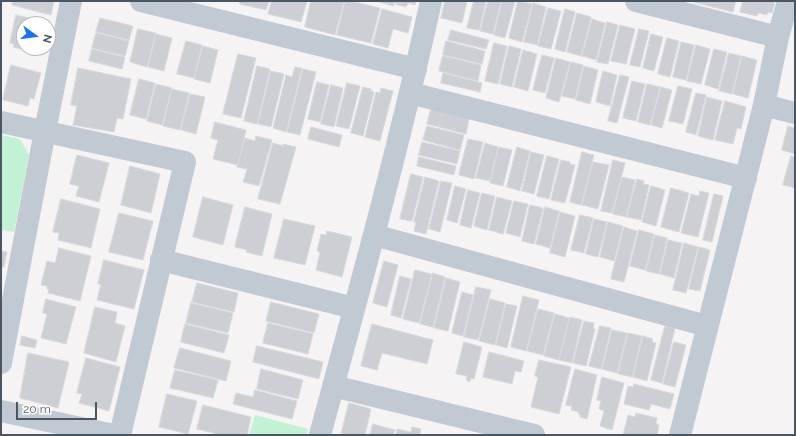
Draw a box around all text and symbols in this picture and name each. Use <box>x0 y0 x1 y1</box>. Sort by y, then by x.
north arrow <box>16 16 56 56</box>
text: N <box>40 33 54 44</box>
scale bar <box>18 394 99 420</box>
text: 20 m <box>23 402 51 416</box>

